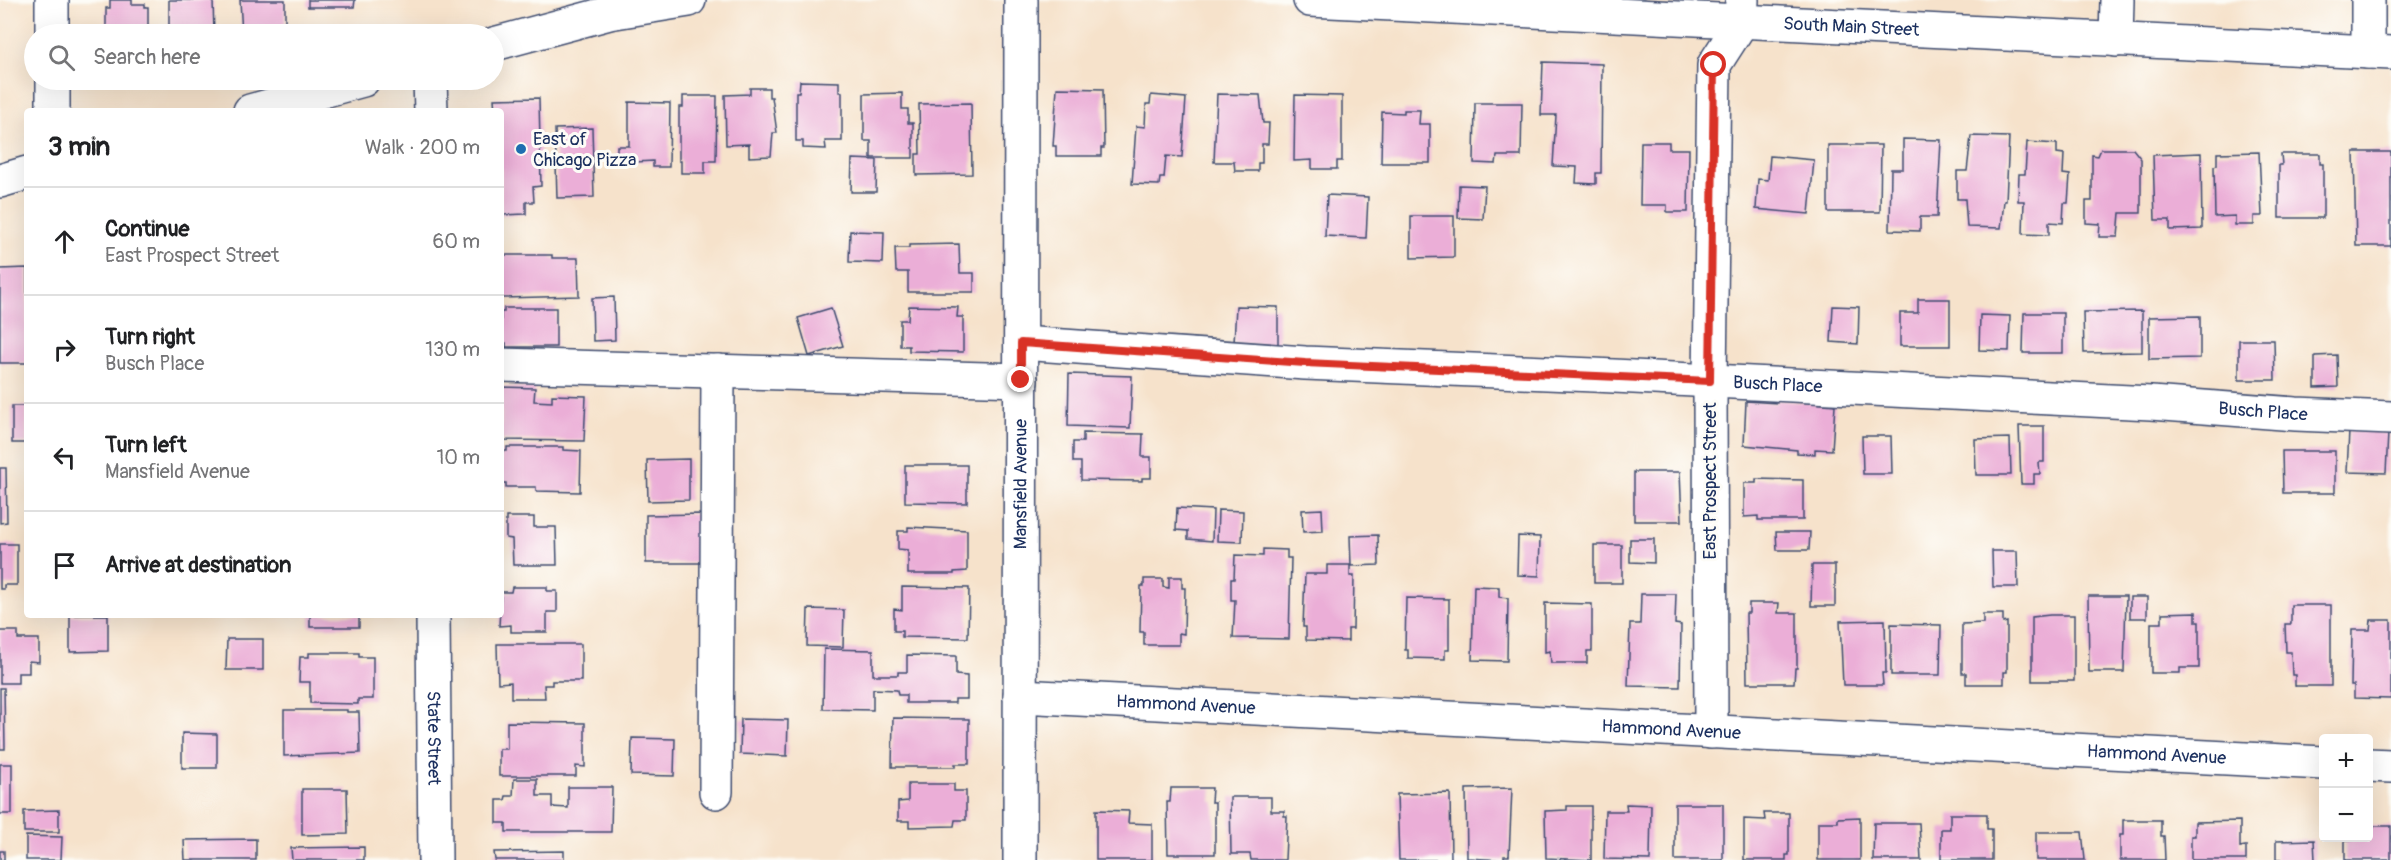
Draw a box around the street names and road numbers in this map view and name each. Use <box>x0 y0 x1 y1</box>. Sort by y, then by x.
street label: South Main Street <box>1783 12 1921 41</box>
street label: Busch Place <box>1733 371 1823 398</box>
street label: Busch Place <box>2218 397 2308 426</box>
street label: East Prospect Street <box>1699 402 1722 559</box>
street label: Mansfield Avenue <box>1009 419 1032 549</box>
street label: Hammond Avenue <box>1116 689 1256 720</box>
street label: State Street <box>422 691 446 786</box>
street label: Hammond Avenue <box>1601 714 1742 745</box>
street label: Hammond Avenue <box>2086 739 2227 769</box>

